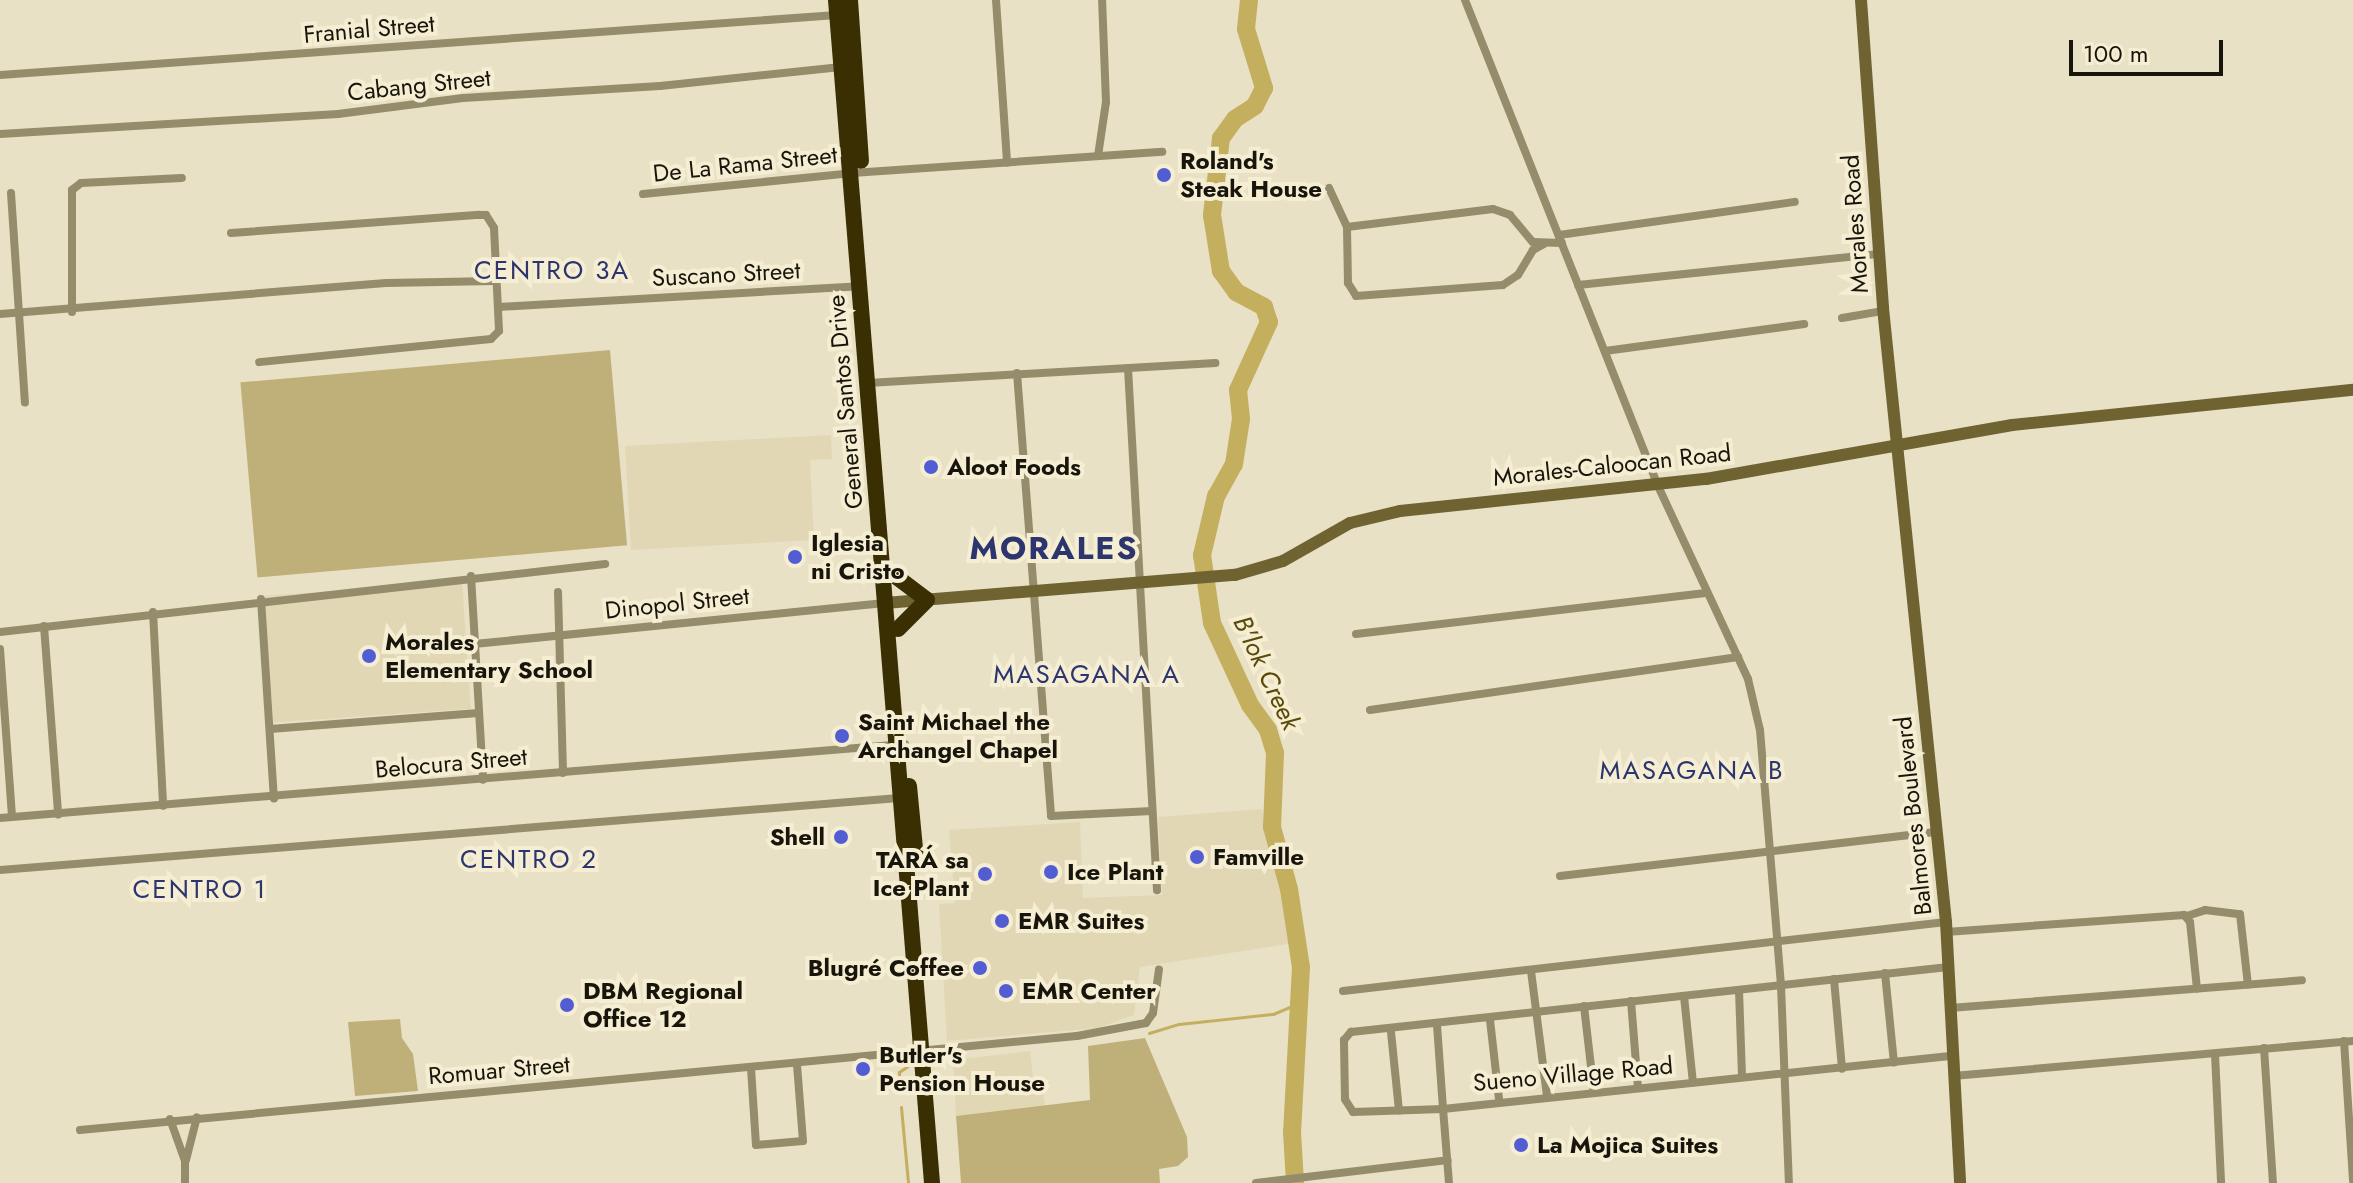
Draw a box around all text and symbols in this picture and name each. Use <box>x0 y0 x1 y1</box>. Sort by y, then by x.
street label: Franial Street <box>302 9 436 49</box>
scale bar <box>2073 24 2227 74</box>
text: 100 m <box>2083 36 2149 71</box>
street label: Cabang Street <box>346 63 492 107</box>
street label: De La Rama Street <box>651 140 839 188</box>
place label: Roland's Steak House <box>1180 147 1322 203</box>
street label: Morales Road <box>1836 154 1874 294</box>
marker: Roland's Steak House <box>1155 166 1173 184</box>
district label: CENTRO 3A <box>474 255 630 287</box>
street label: Suscano Street <box>651 256 801 292</box>
street label: General Santos Drive <box>821 294 869 510</box>
street label: Morales-Caloocan Road <box>1492 438 1732 492</box>
place label: Aloot Foods <box>947 453 1081 481</box>
marker: Aloot Foods <box>922 458 940 476</box>
place label: Iglesia ni Cristo <box>811 529 905 585</box>
district label: MORALES <box>969 529 1139 567</box>
marker: Iglesia ni Cristo <box>786 548 804 566</box>
street label: Dinopol Street <box>603 581 751 625</box>
water label: B'lok Creek <box>1226 611 1306 735</box>
place label: Morales Elementary School <box>385 628 593 684</box>
marker: Morales Elementary School <box>360 647 378 665</box>
district label: MASAGANA A <box>993 659 1181 691</box>
place label: Saint Michael the Archangel Chapel <box>858 708 1058 764</box>
street label: Balmores Boulevard <box>1888 715 1938 917</box>
marker: Saint Michael the Archangel Chapel <box>833 727 851 745</box>
street label: Belocura Street <box>374 742 528 784</box>
district label: MASAGANA B <box>1600 755 1784 787</box>
place label: Shell <box>770 823 825 851</box>
marker: Shell <box>832 828 850 846</box>
place label: Famville <box>1213 843 1304 871</box>
district label: CENTRO 2 <box>460 844 598 876</box>
place label: TARÁ sa Ice Plant <box>873 846 969 902</box>
marker: Famville <box>1188 848 1206 866</box>
place label: Ice Plant <box>1067 858 1163 886</box>
marker: Ice Plant <box>1042 863 1060 881</box>
marker: TARÁ sa Ice Plant <box>976 865 994 883</box>
district label: CENTRO 1 <box>133 874 267 906</box>
place label: EMR Suites <box>1018 907 1144 935</box>
marker: EMR Suites <box>993 912 1011 930</box>
place label: Blugré Coffee <box>808 954 964 982</box>
marker: Blugré Coffee <box>971 959 989 977</box>
place label: DBM Regional Office 12 <box>583 977 743 1033</box>
place label: EMR Center <box>1022 977 1156 1005</box>
marker: EMR Center <box>997 982 1015 1000</box>
marker: DBM Regional Office 12 <box>558 996 576 1014</box>
place label: Butler's Pension House <box>879 1041 1045 1097</box>
street label: Romuar Street <box>427 1049 571 1091</box>
street label: Sueno Village Road <box>1472 1051 1674 1097</box>
marker: Butler's Pension House <box>854 1060 872 1078</box>
place label: La Mojica Suites <box>1537 1131 1718 1159</box>
marker: La Mojica Suites <box>1512 1136 1530 1154</box>

